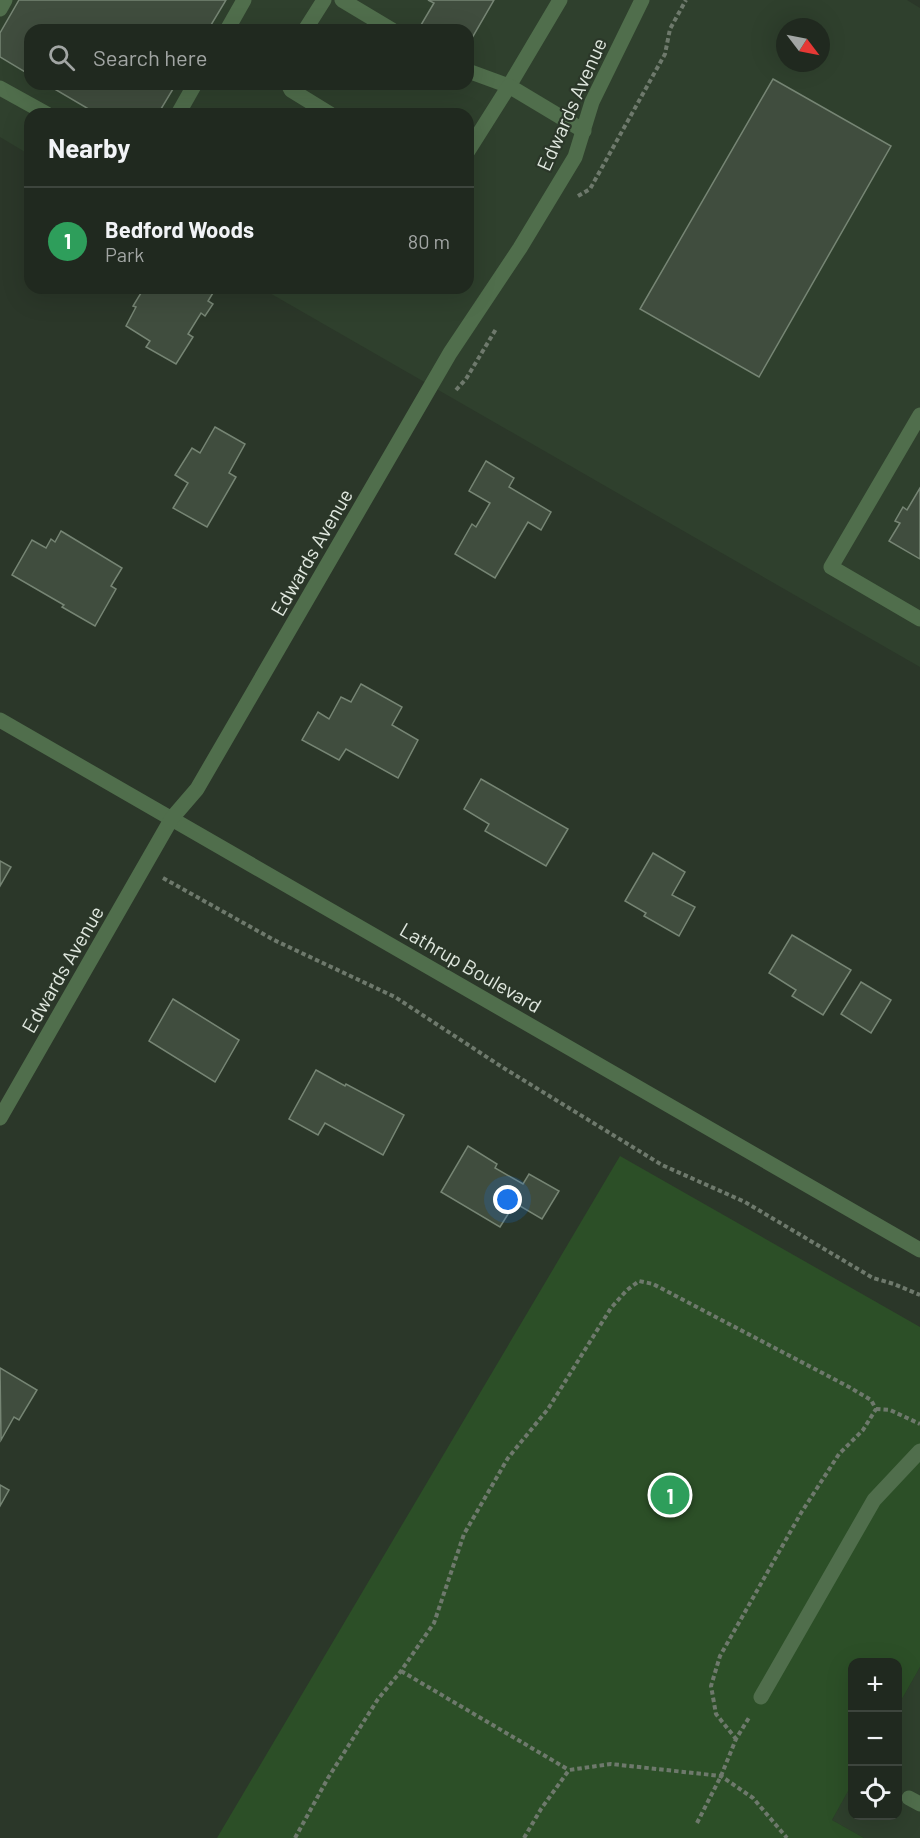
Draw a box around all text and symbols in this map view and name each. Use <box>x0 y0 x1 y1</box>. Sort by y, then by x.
north arrow <box>776 18 830 72</box>
search box <box>24 24 474 90</box>
street label: Edwards Avenue <box>531 34 611 174</box>
icon: search <box>45 41 78 74</box>
text: Search here <box>93 44 207 70</box>
text: Nearby <box>48 132 130 163</box>
text: Bedford Woods <box>105 216 254 242</box>
text: 1 <box>64 229 71 253</box>
text: 80 m <box>408 229 450 253</box>
text: Park <box>105 242 144 266</box>
street label: Edwards Avenue <box>265 484 357 620</box>
street label: Edwards Avenue <box>16 901 108 1037</box>
street label: Lathrup Boulevard <box>396 917 546 1017</box>
your location <box>493 1185 522 1214</box>
pin: 1 <box>650 1472 690 1518</box>
map controls <box>848 1658 902 1820</box>
button: + <box>848 1658 902 1712</box>
button: − <box>848 1712 902 1766</box>
button: locate <box>848 1766 902 1820</box>

